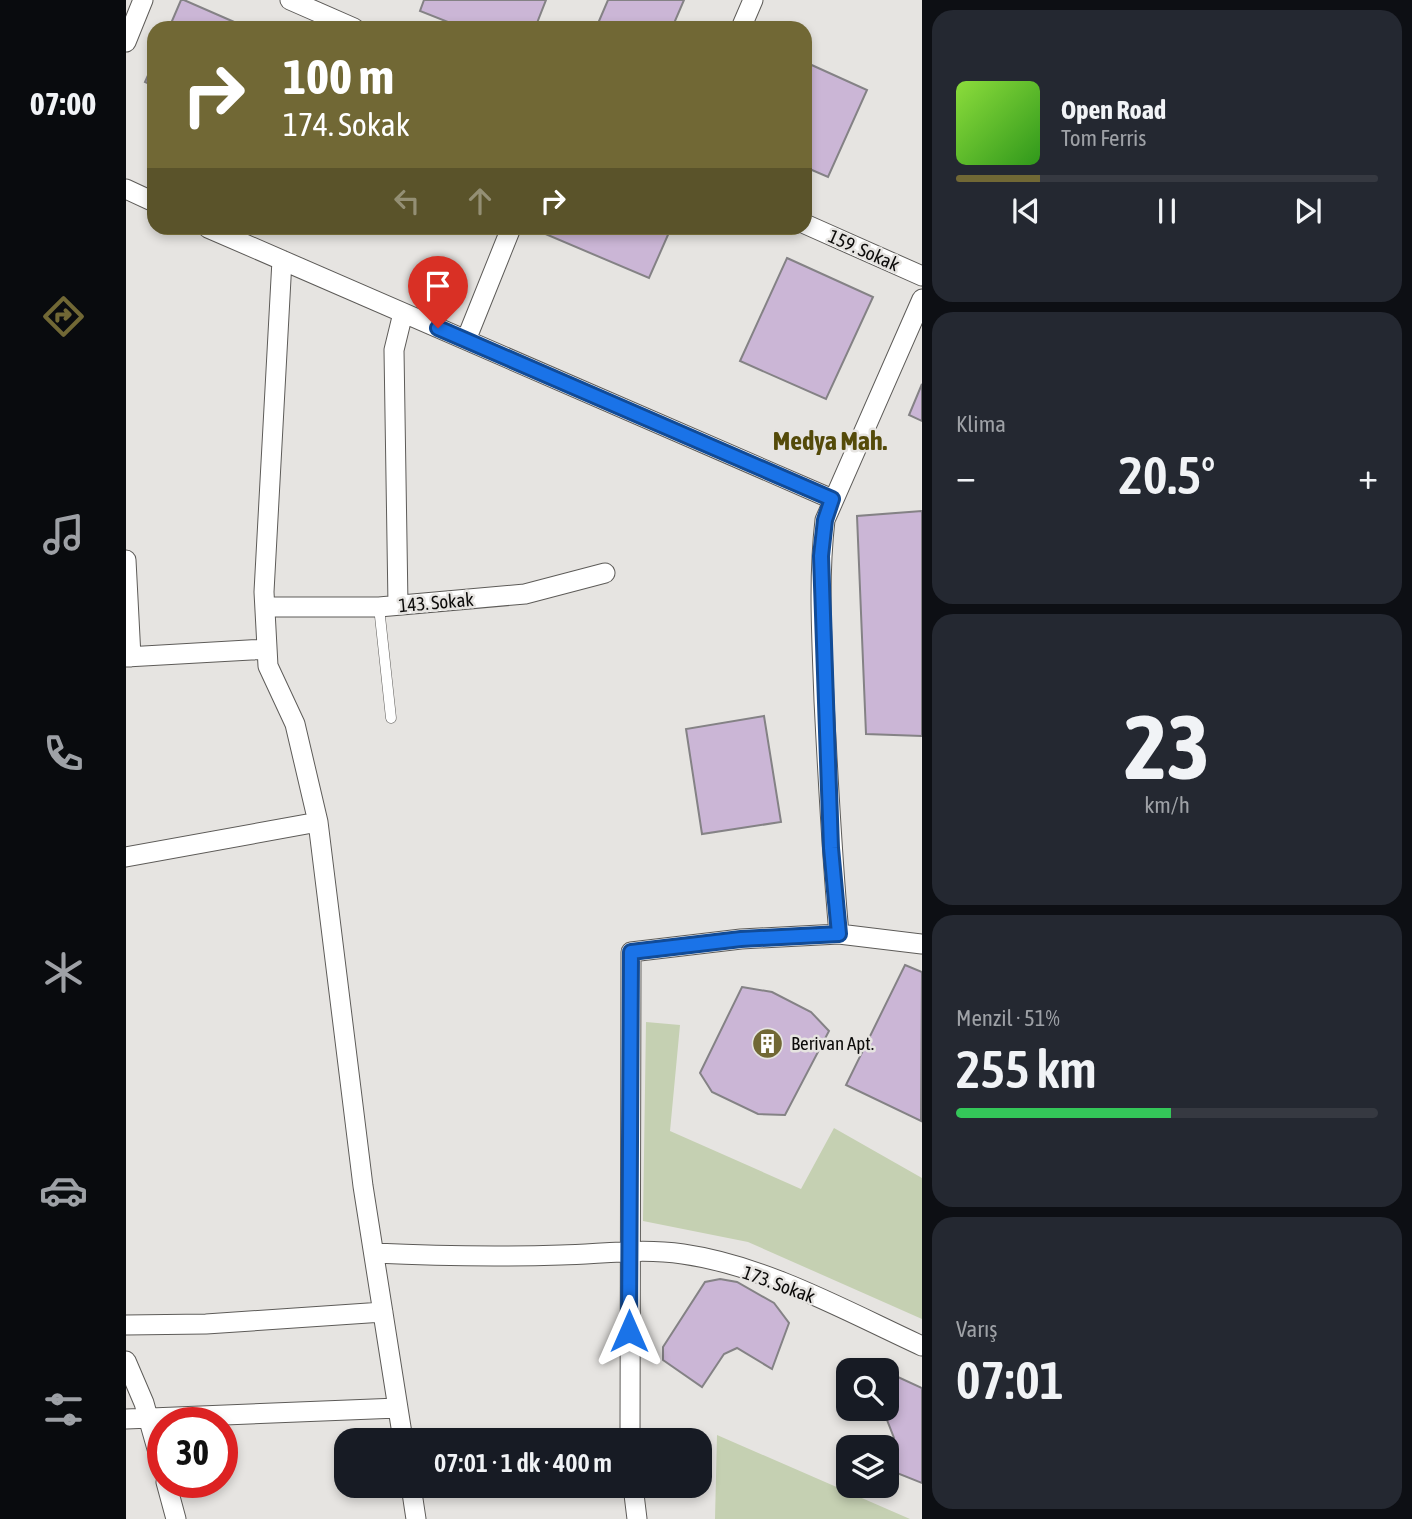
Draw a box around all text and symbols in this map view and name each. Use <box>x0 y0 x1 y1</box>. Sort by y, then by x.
text: 100 m <box>283 48 394 104</box>
icon: right <box>168 49 259 140</box>
text: 07:00 <box>30 85 96 122</box>
text: Open Road <box>1061 95 1166 125</box>
text: 174. Sokak <box>283 106 410 143</box>
text: Tom Ferris <box>1061 125 1146 151</box>
icon: left <box>388 182 426 220</box>
icon: ahead <box>461 182 499 220</box>
icon: right <box>534 182 572 220</box>
icon: previous <box>1007 192 1045 230</box>
icon: pause <box>1148 192 1186 230</box>
icon: next <box>1289 192 1327 230</box>
street label: 159. Sokak <box>825 225 903 276</box>
pin <box>408 256 468 328</box>
icon: arrive <box>419 267 457 305</box>
icon: directions <box>39 292 88 341</box>
text: Klima <box>956 411 1006 437</box>
district label: Medya Mah. <box>773 426 888 456</box>
text: 20.5° <box>1119 445 1215 505</box>
text: − <box>956 454 976 497</box>
text: + <box>1358 454 1378 497</box>
icon: music <box>39 510 88 559</box>
street label: 143. Sokak <box>398 588 475 616</box>
text: 23 <box>1124 694 1210 798</box>
icon: phone <box>39 729 88 778</box>
text: km/h <box>1144 792 1190 818</box>
icon: climate <box>39 948 88 997</box>
text: Menzil · 51% <box>956 1005 1060 1031</box>
building icon: Berivan Apt. <box>751 1026 785 1060</box>
place label: Berivan Apt. <box>791 1032 874 1054</box>
text: 255 km <box>956 1039 1097 1099</box>
icon: car <box>39 1166 88 1215</box>
street label: 173. Sokak <box>740 1261 819 1307</box>
position arrow <box>592 1294 666 1368</box>
text: Varış <box>956 1316 997 1342</box>
text: 07:01 <box>956 1350 1064 1410</box>
map controls <box>836 1358 899 1498</box>
button: search <box>836 1358 899 1421</box>
icon: filters <box>39 1385 88 1434</box>
speed limit sign: 30 <box>147 1407 238 1498</box>
button: layers <box>836 1435 899 1498</box>
text: 07:01 · 1 dk · 400 m <box>434 1448 612 1478</box>

